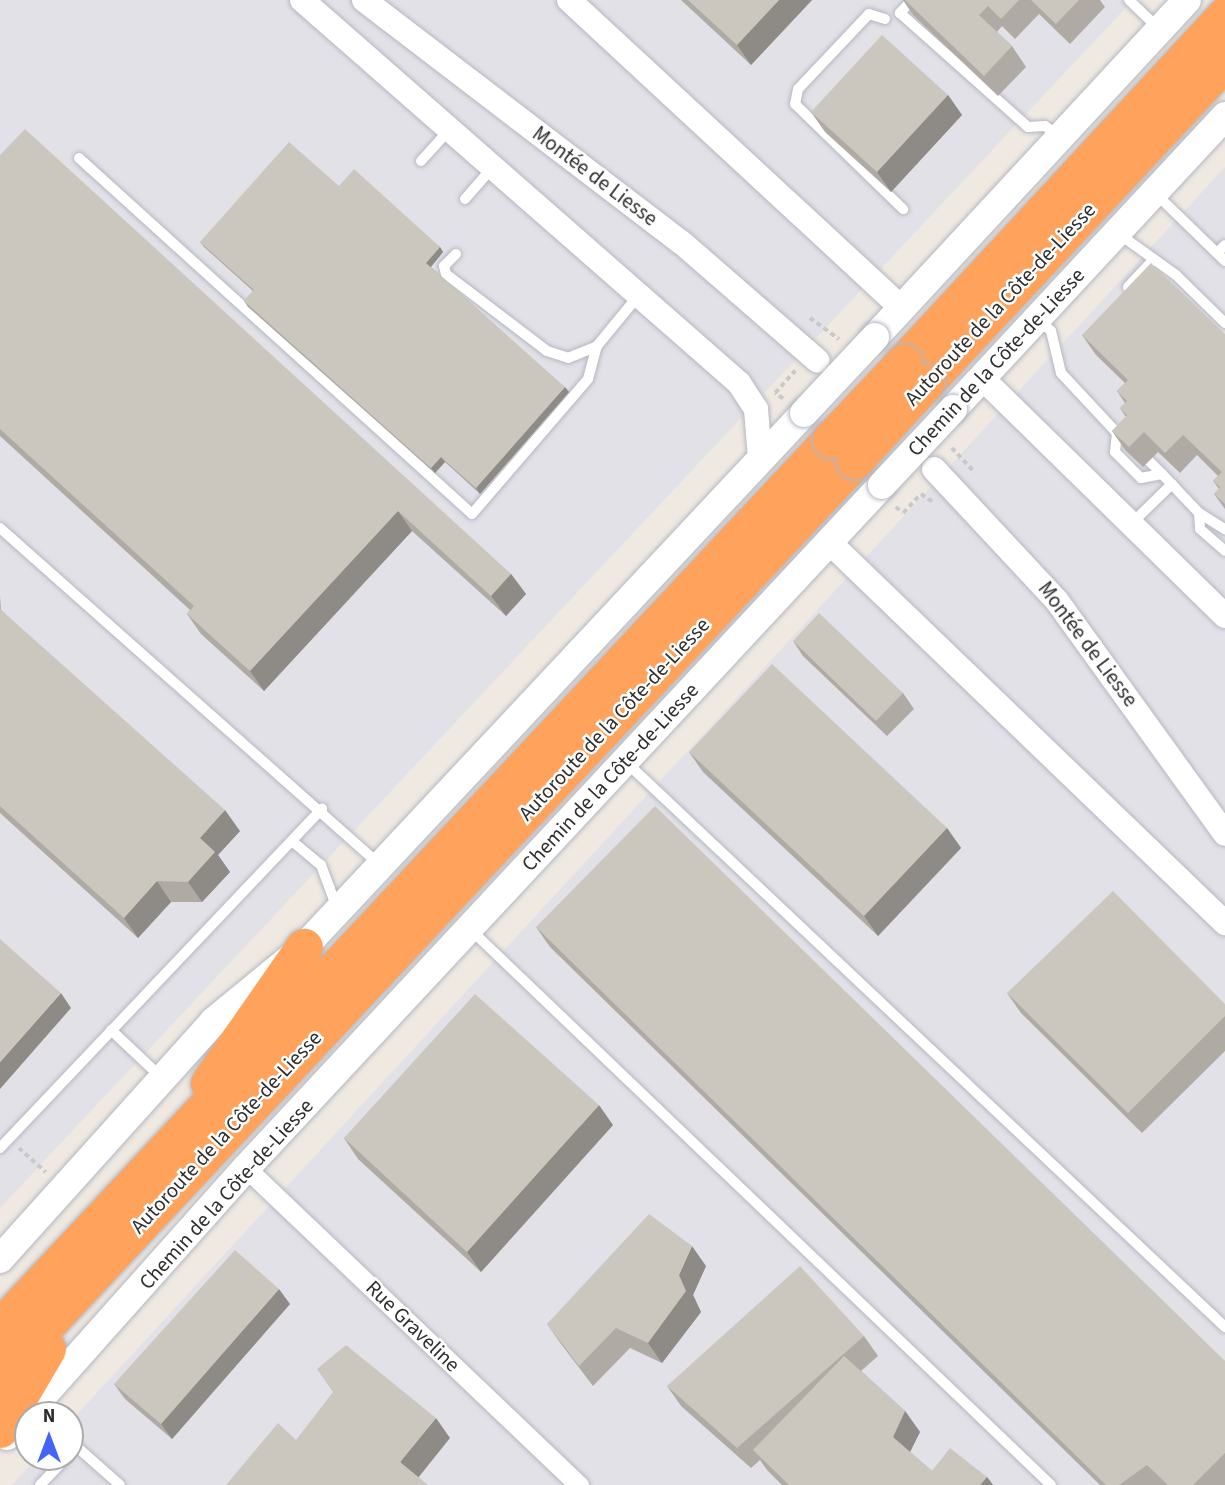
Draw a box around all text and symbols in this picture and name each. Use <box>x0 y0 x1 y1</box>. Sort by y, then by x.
street label: Montée de Liesse <box>527 121 663 231</box>
street label: Autoroute de la Côte-de-Liesse <box>899 197 1101 411</box>
street label: Chemin de la Côte-de-Liesse <box>902 263 1090 461</box>
street label: Montée de Liesse <box>1033 576 1143 712</box>
street label: Autoroute de la Côte-de-Liesse <box>513 612 715 826</box>
street label: Chemin de la Côte-de-Liesse <box>516 678 704 876</box>
street label: Autoroute de la Côte-de-Liesse <box>125 1025 327 1239</box>
street label: Chemin de la Côte-de-Liesse <box>134 1093 318 1295</box>
street label: Rue Graveline <box>361 1275 465 1377</box>
north arrow <box>14 1401 84 1471</box>
text: N <box>43 1403 55 1430</box>

